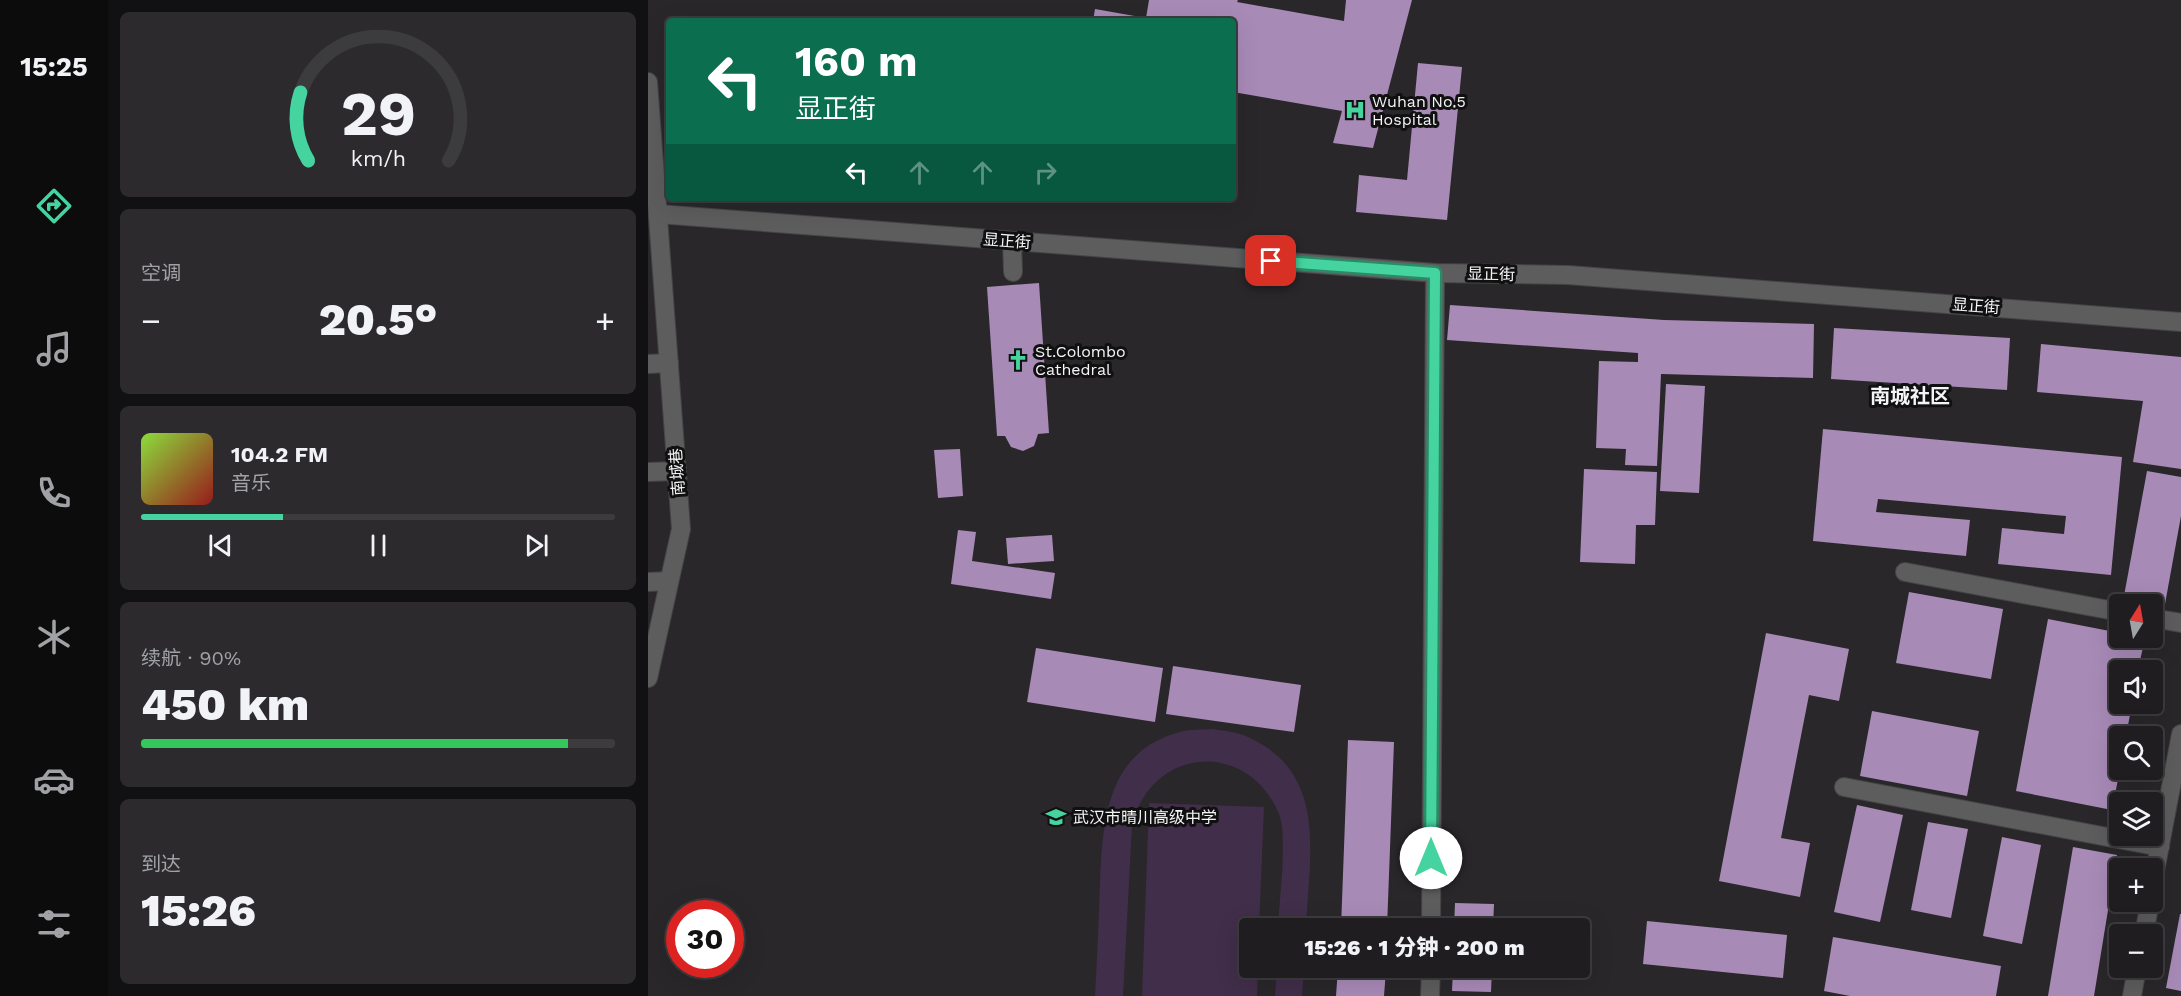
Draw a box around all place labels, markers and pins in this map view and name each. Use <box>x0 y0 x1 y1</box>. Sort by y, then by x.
place label: Wuhan No.5 Hospital <box>1372 92 1466 129</box>
hospital icon: Wuhan No.5 Hospital <box>1343 98 1367 122</box>
pin <box>1245 235 1296 286</box>
place label: St.Colombo Cathedral <box>1035 342 1126 379</box>
church icon: St.Colombo Cathedral <box>1006 348 1030 372</box>
school or university icon: 武汉市晴川高级中学 <box>1044 805 1068 829</box>
place label: 武汉市晴川高级中学 <box>1073 808 1217 827</box>

